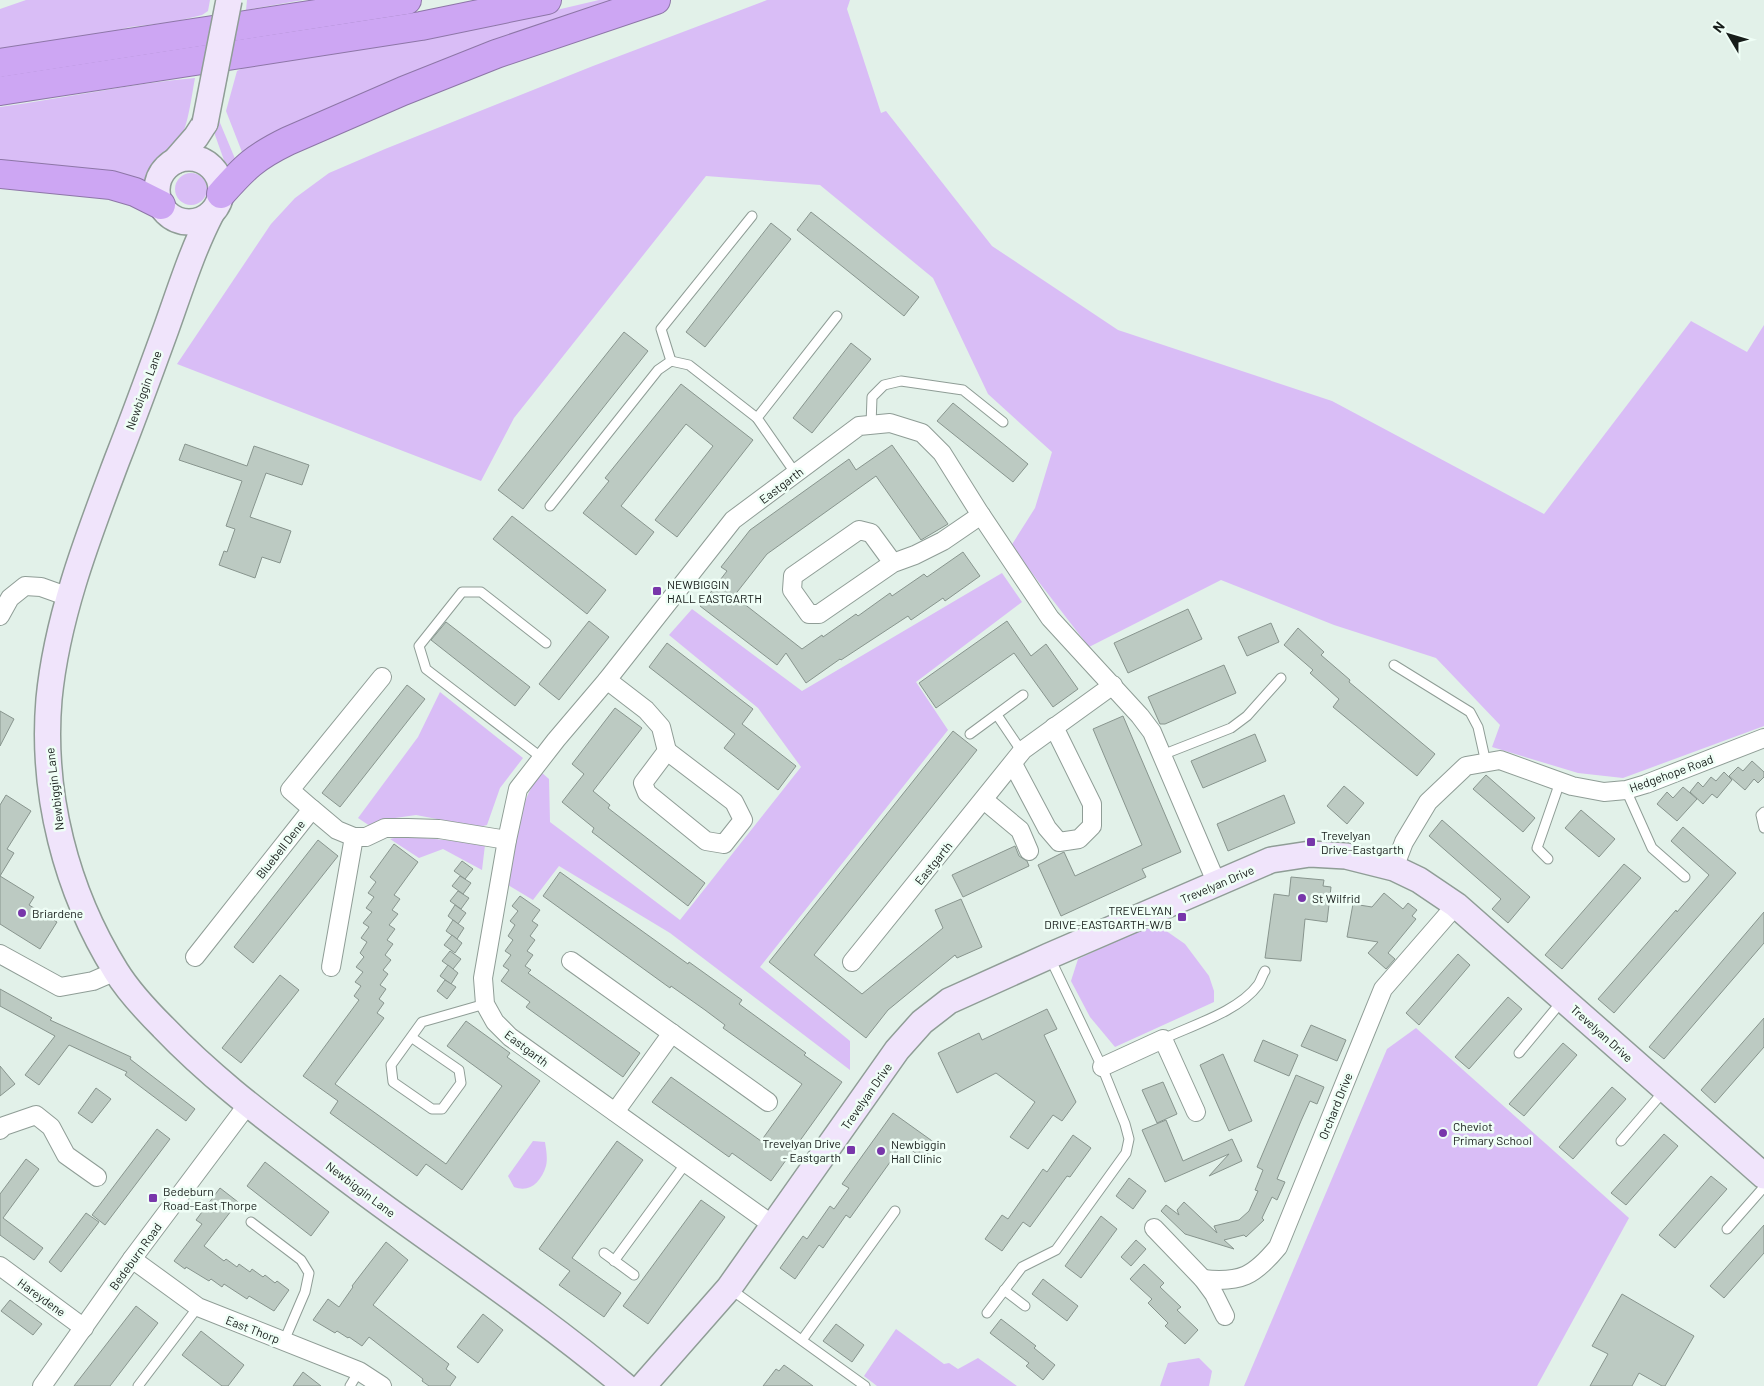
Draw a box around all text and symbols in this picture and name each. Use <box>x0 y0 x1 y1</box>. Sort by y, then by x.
north arrow <box>1704 10 1754 60</box>
text: N <box>1709 18 1728 36</box>
street label: Newbiggin Lane <box>122 349 164 431</box>
street label: Eastgarth <box>756 464 806 506</box>
place label: NEWBIGGIN HALL EASTGARTH <box>667 577 762 605</box>
marker: NEWBIGGIN HALL EASTGARTH <box>651 585 663 597</box>
street label: Newbiggin Lane <box>42 747 66 831</box>
street label: Hedgehope Road <box>1627 751 1715 795</box>
street label: Bluebell Dene <box>253 817 307 881</box>
place label: Trevelyan Drive-Eastgarth <box>1321 828 1404 856</box>
marker: Trevelyan Drive-Eastgarth <box>1305 836 1317 848</box>
street label: Eastgarth <box>911 839 955 887</box>
street label: Trevelyan Drive <box>1178 862 1256 906</box>
place label: St Wilfrid <box>1312 891 1360 905</box>
marker: St Wilfrid <box>1296 892 1308 904</box>
place label: TREVELYAN DRIVE-EASTGARTH-W/B <box>1044 903 1172 931</box>
place label: Briardene <box>32 906 83 920</box>
marker: Briardene <box>16 907 28 919</box>
marker: TREVELYAN DRIVE-EASTGARTH-W/B <box>1176 911 1188 923</box>
street label: Trevelyan Drive <box>1568 1002 1636 1064</box>
street label: Eastgarth <box>502 1027 552 1069</box>
street label: Trevelyan Drive <box>838 1060 894 1132</box>
street label: Orchard Drive <box>1315 1071 1355 1141</box>
place label: Cheviot Primary School <box>1453 1119 1532 1147</box>
marker: Cheviot Primary School <box>1437 1127 1449 1139</box>
place label: Trevelyan Drive - Eastgarth <box>762 1136 841 1164</box>
place label: Newbiggin Hall Clinic <box>891 1137 946 1165</box>
marker: Trevelyan Drive - Eastgarth <box>845 1144 857 1156</box>
marker: Newbiggin Hall Clinic <box>875 1145 887 1157</box>
street label: Newbiggin Lane <box>324 1158 398 1220</box>
place label: Bedeburn Road-East Thorpe <box>163 1184 257 1212</box>
marker: Bedeburn Road-East Thorpe <box>147 1192 159 1204</box>
street label: Bedeburn Road <box>106 1220 164 1292</box>
street label: Hareydene <box>15 1275 69 1319</box>
street label: East Thorp <box>224 1312 282 1346</box>

